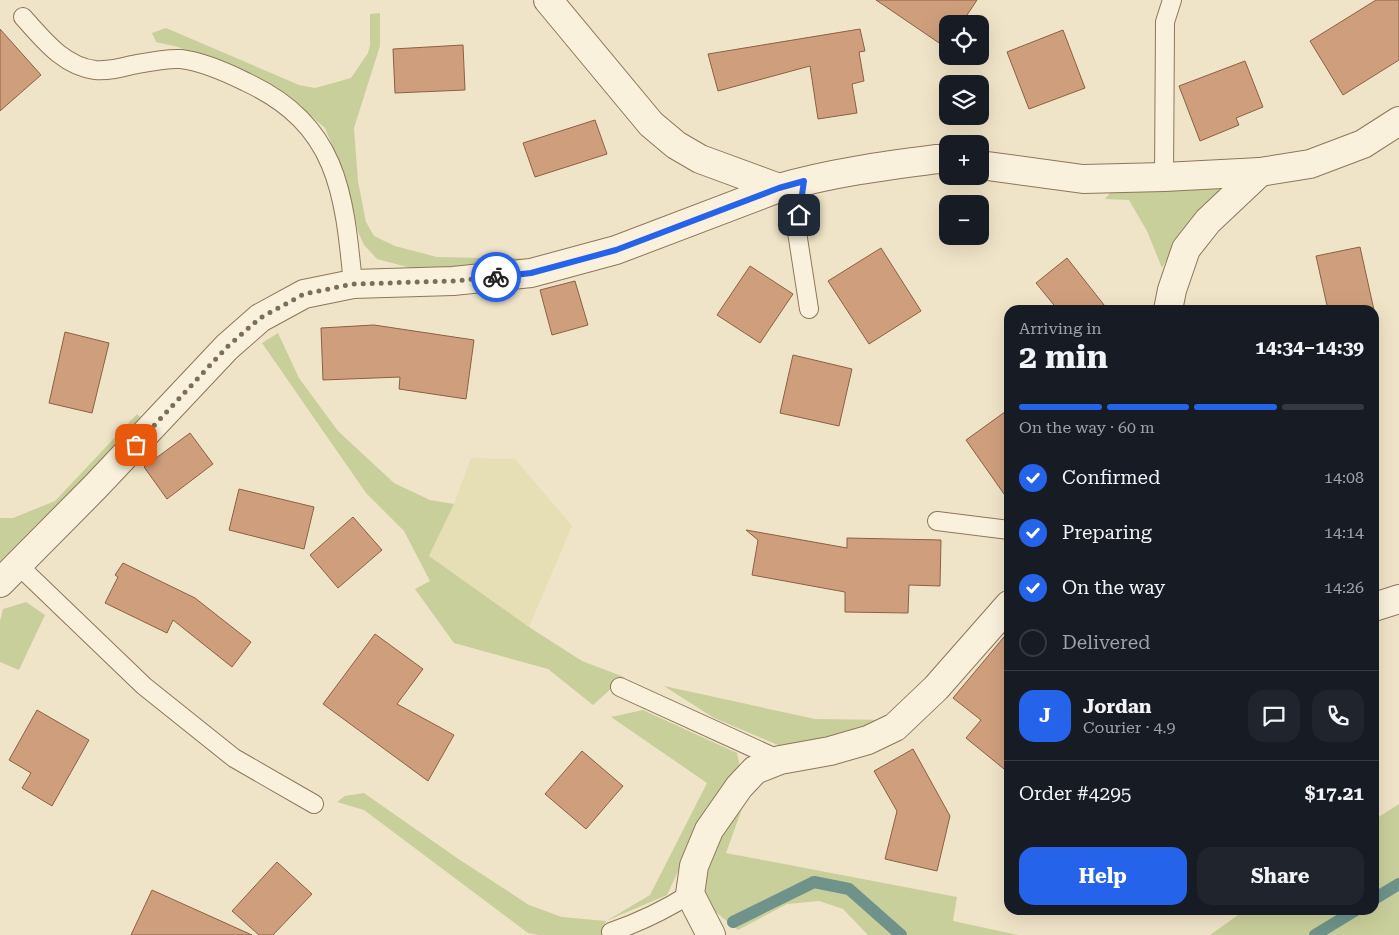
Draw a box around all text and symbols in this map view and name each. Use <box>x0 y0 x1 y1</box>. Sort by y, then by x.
map controls <box>939 15 989 245</box>
button: locate <box>939 15 989 65</box>
button: layers <box>939 75 989 125</box>
button: + <box>939 135 989 185</box>
pin <box>778 194 820 236</box>
button: − <box>939 195 989 245</box>
icon: home <box>785 201 813 229</box>
courier <box>471 252 521 302</box>
icon: bike <box>482 263 510 291</box>
text: Arriving in <box>1019 319 1102 338</box>
text: 14:34–14:39 <box>1255 336 1364 359</box>
text: 2 min <box>1019 338 1108 376</box>
text: On the way · 60 m <box>1019 418 1155 437</box>
pin <box>115 424 157 466</box>
icon: bag <box>122 431 150 459</box>
icon: check <box>1019 464 1047 492</box>
text: Confirmed <box>1062 466 1160 489</box>
text: 14:08 <box>1324 468 1364 487</box>
icon: check <box>1019 519 1047 547</box>
text: Preparing <box>1062 521 1152 544</box>
text: 14:14 <box>1324 523 1364 542</box>
icon: check <box>1019 574 1047 602</box>
text: On the way <box>1062 576 1165 599</box>
text: 14:26 <box>1324 578 1364 597</box>
text: Delivered <box>1062 631 1150 654</box>
button: chat <box>1248 690 1300 742</box>
button: phone <box>1312 690 1364 742</box>
text: Jordan <box>1083 695 1152 718</box>
text: J <box>1039 704 1051 727</box>
text: Courier · 4.9 <box>1083 718 1176 737</box>
text: Order #4295 <box>1019 782 1131 805</box>
text: $17.21 <box>1305 782 1364 805</box>
button: Help <box>1019 847 1187 905</box>
button: Share <box>1197 847 1364 905</box>

